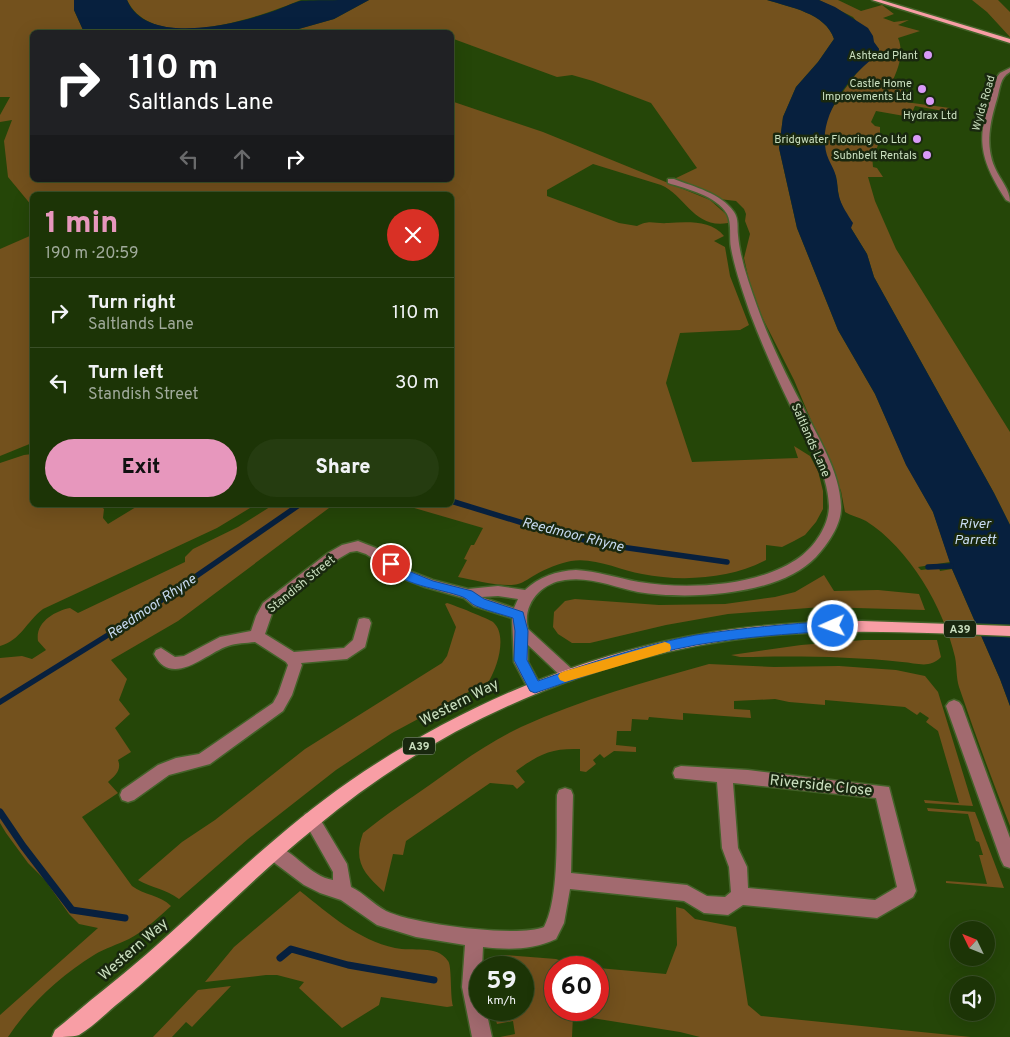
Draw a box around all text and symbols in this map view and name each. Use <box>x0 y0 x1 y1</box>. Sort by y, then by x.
text: 110 m <box>128 47 218 91</box>
place label: Ashtead Plant <box>849 49 918 63</box>
marker: Ashtead Plant <box>922 49 934 61</box>
icon: right <box>45 50 110 115</box>
street label: Wylds Road <box>969 74 999 133</box>
place label: Castle Home Improvements Ltd <box>822 77 912 104</box>
marker: Castle Home Improvements Ltd <box>916 83 928 95</box>
text: Saltlands Lane <box>128 90 273 117</box>
marker: Hydrax Ltd <box>924 95 936 107</box>
place label: Hydrax Ltd <box>903 109 957 123</box>
place label: Bridgwater Flooring Co Ltd <box>774 133 907 147</box>
marker: Bridgwater Flooring Co Ltd <box>911 133 923 145</box>
icon: left <box>175 145 203 173</box>
icon: ahead <box>228 145 256 173</box>
icon: right <box>281 145 309 173</box>
place label: Subnbelt Rentals <box>833 149 917 163</box>
marker: Subnbelt Rentals <box>921 149 933 161</box>
text: 1 min <box>45 206 118 243</box>
button: close <box>387 209 439 261</box>
text: 190 m · 20:59 <box>45 244 139 264</box>
text: Turn right <box>88 291 176 315</box>
icon: right <box>45 299 73 327</box>
text: 110 m <box>392 301 439 325</box>
text: Saltlands Lane <box>88 315 194 335</box>
text: Turn left <box>88 361 164 385</box>
icon: left <box>45 369 73 397</box>
text: 30 m <box>395 371 439 395</box>
text: Standish Street <box>88 385 199 405</box>
street label: Saltlands Lane <box>787 401 834 480</box>
button: Exit <box>45 439 237 497</box>
button: Share <box>247 439 439 497</box>
water label: Reedmoor Rhyne <box>520 515 626 556</box>
water label: River Parrett <box>954 516 997 549</box>
pin <box>370 543 412 585</box>
icon: arrive <box>377 550 405 578</box>
street label: Standish Street <box>264 552 339 617</box>
water label: Reedmoor Rhyne <box>104 571 200 643</box>
position arrow <box>806 599 858 651</box>
road number: A39 <box>944 620 976 638</box>
street label: Western Way <box>417 675 502 731</box>
road number: A39 <box>403 738 435 754</box>
street label: Riverside Close <box>769 772 873 801</box>
street label: Western Way <box>95 915 173 986</box>
north arrow <box>950 921 995 966</box>
map controls <box>950 921 995 1021</box>
speed limit sign: 60 <box>544 956 609 1021</box>
text: 59 <box>486 966 517 998</box>
button: sound <box>950 976 995 1021</box>
text: km/h <box>487 993 516 1009</box>

